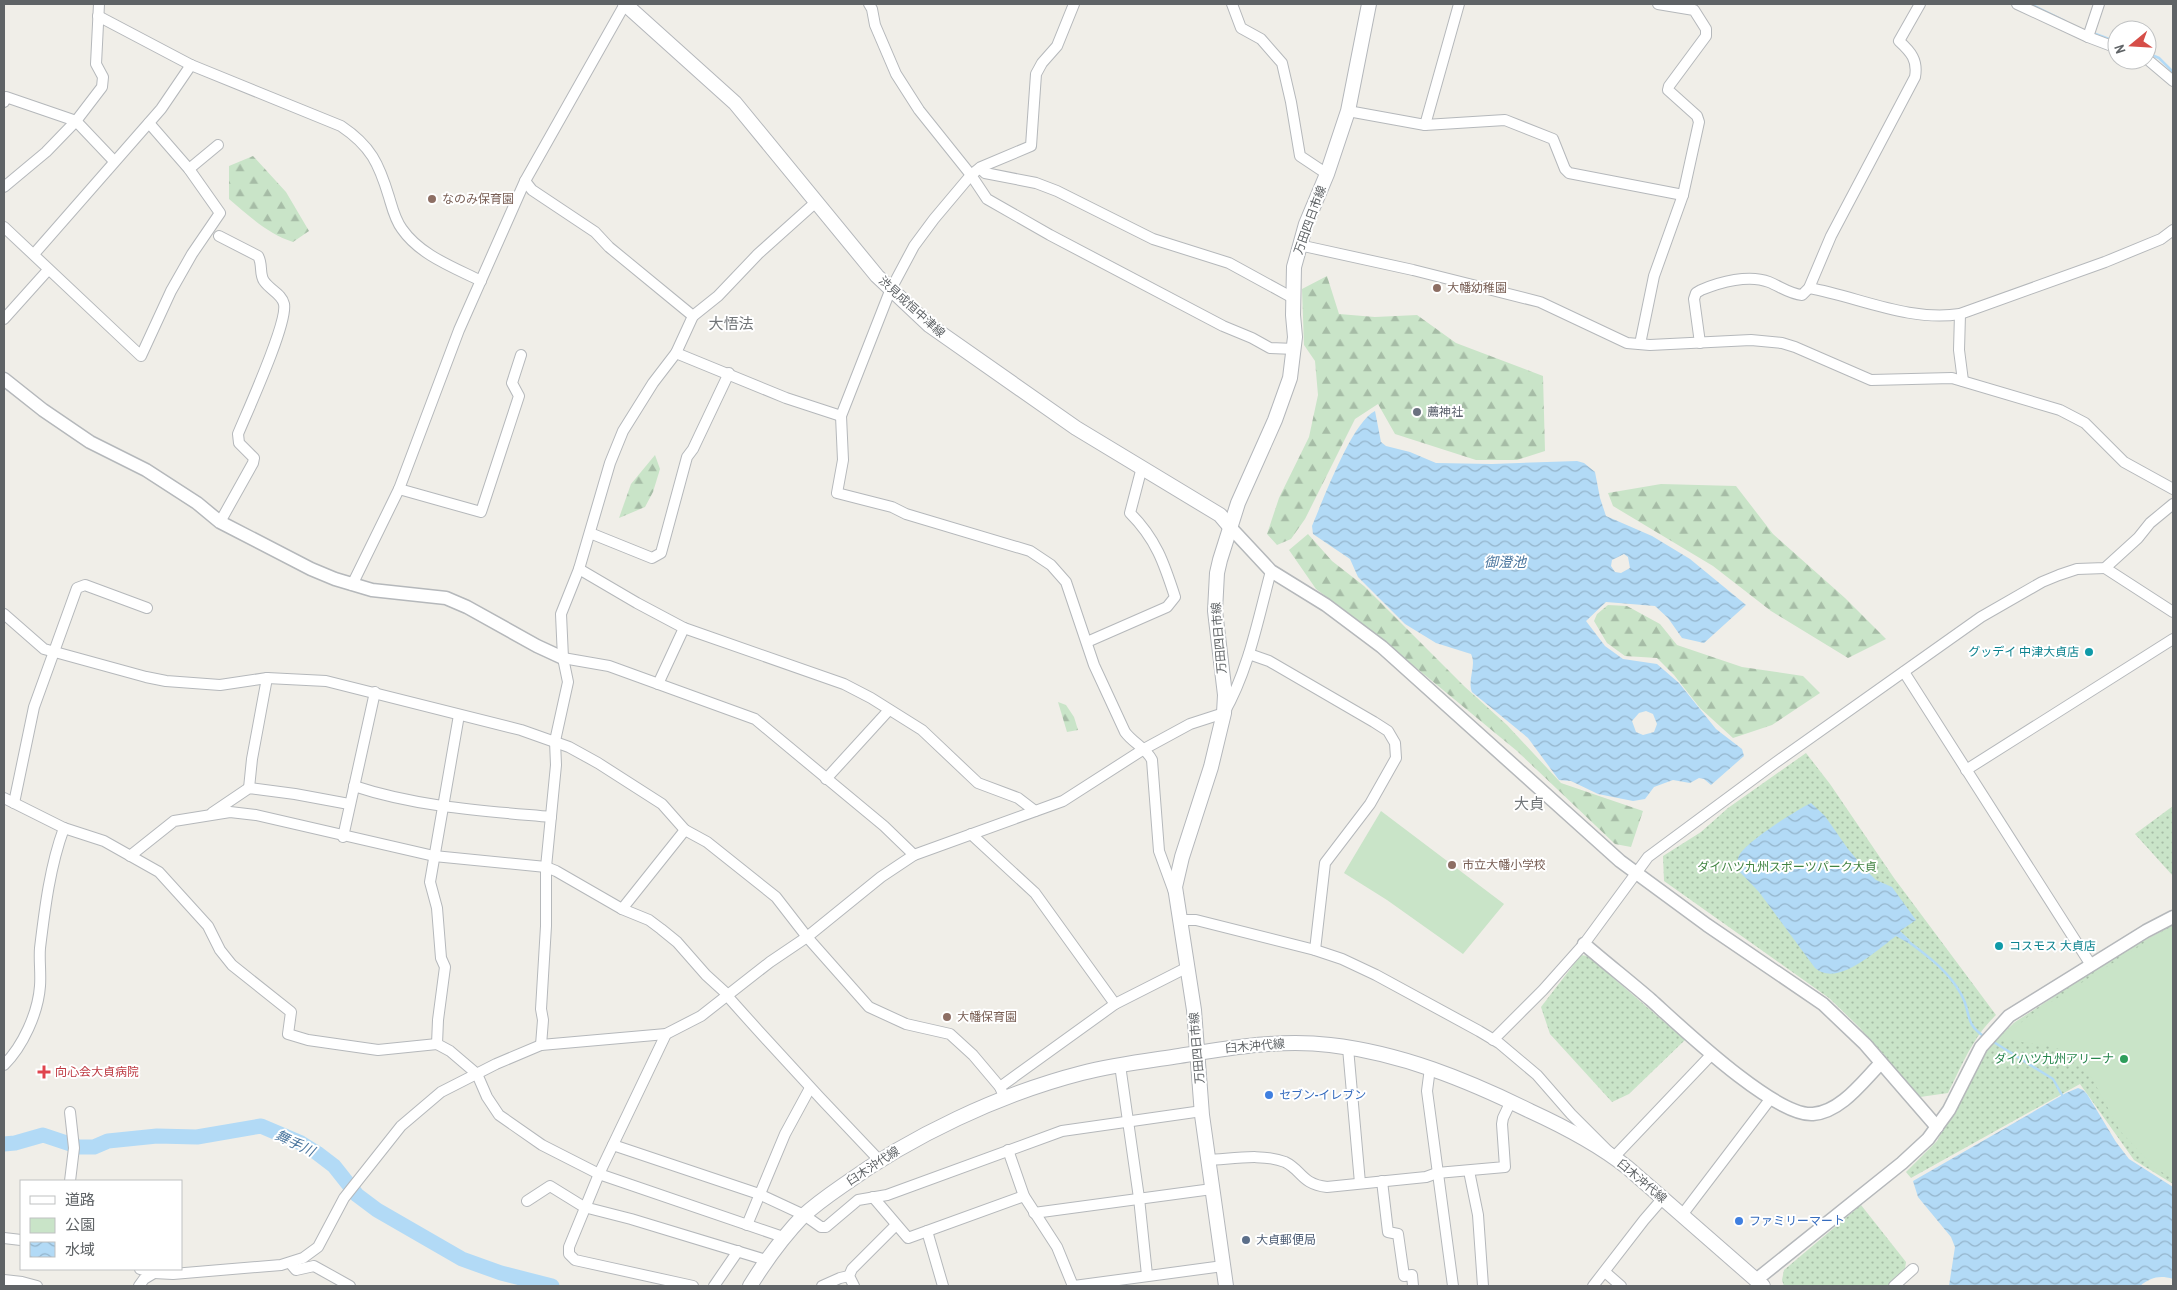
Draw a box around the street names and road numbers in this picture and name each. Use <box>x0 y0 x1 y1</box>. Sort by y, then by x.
street label: 万田四日市線 <box>1290 183 1330 257</box>
street label: 渋見成恒中津線 <box>875 273 949 341</box>
street label: 万田四日市線 <box>1208 601 1230 675</box>
street label: 万田四日市線 <box>1186 1011 1208 1085</box>
street label: 臼木沖代線 <box>1224 1035 1286 1057</box>
street label: 臼木沖代線 <box>843 1143 903 1189</box>
street label: 臼木沖代線 <box>1614 1156 1670 1206</box>

